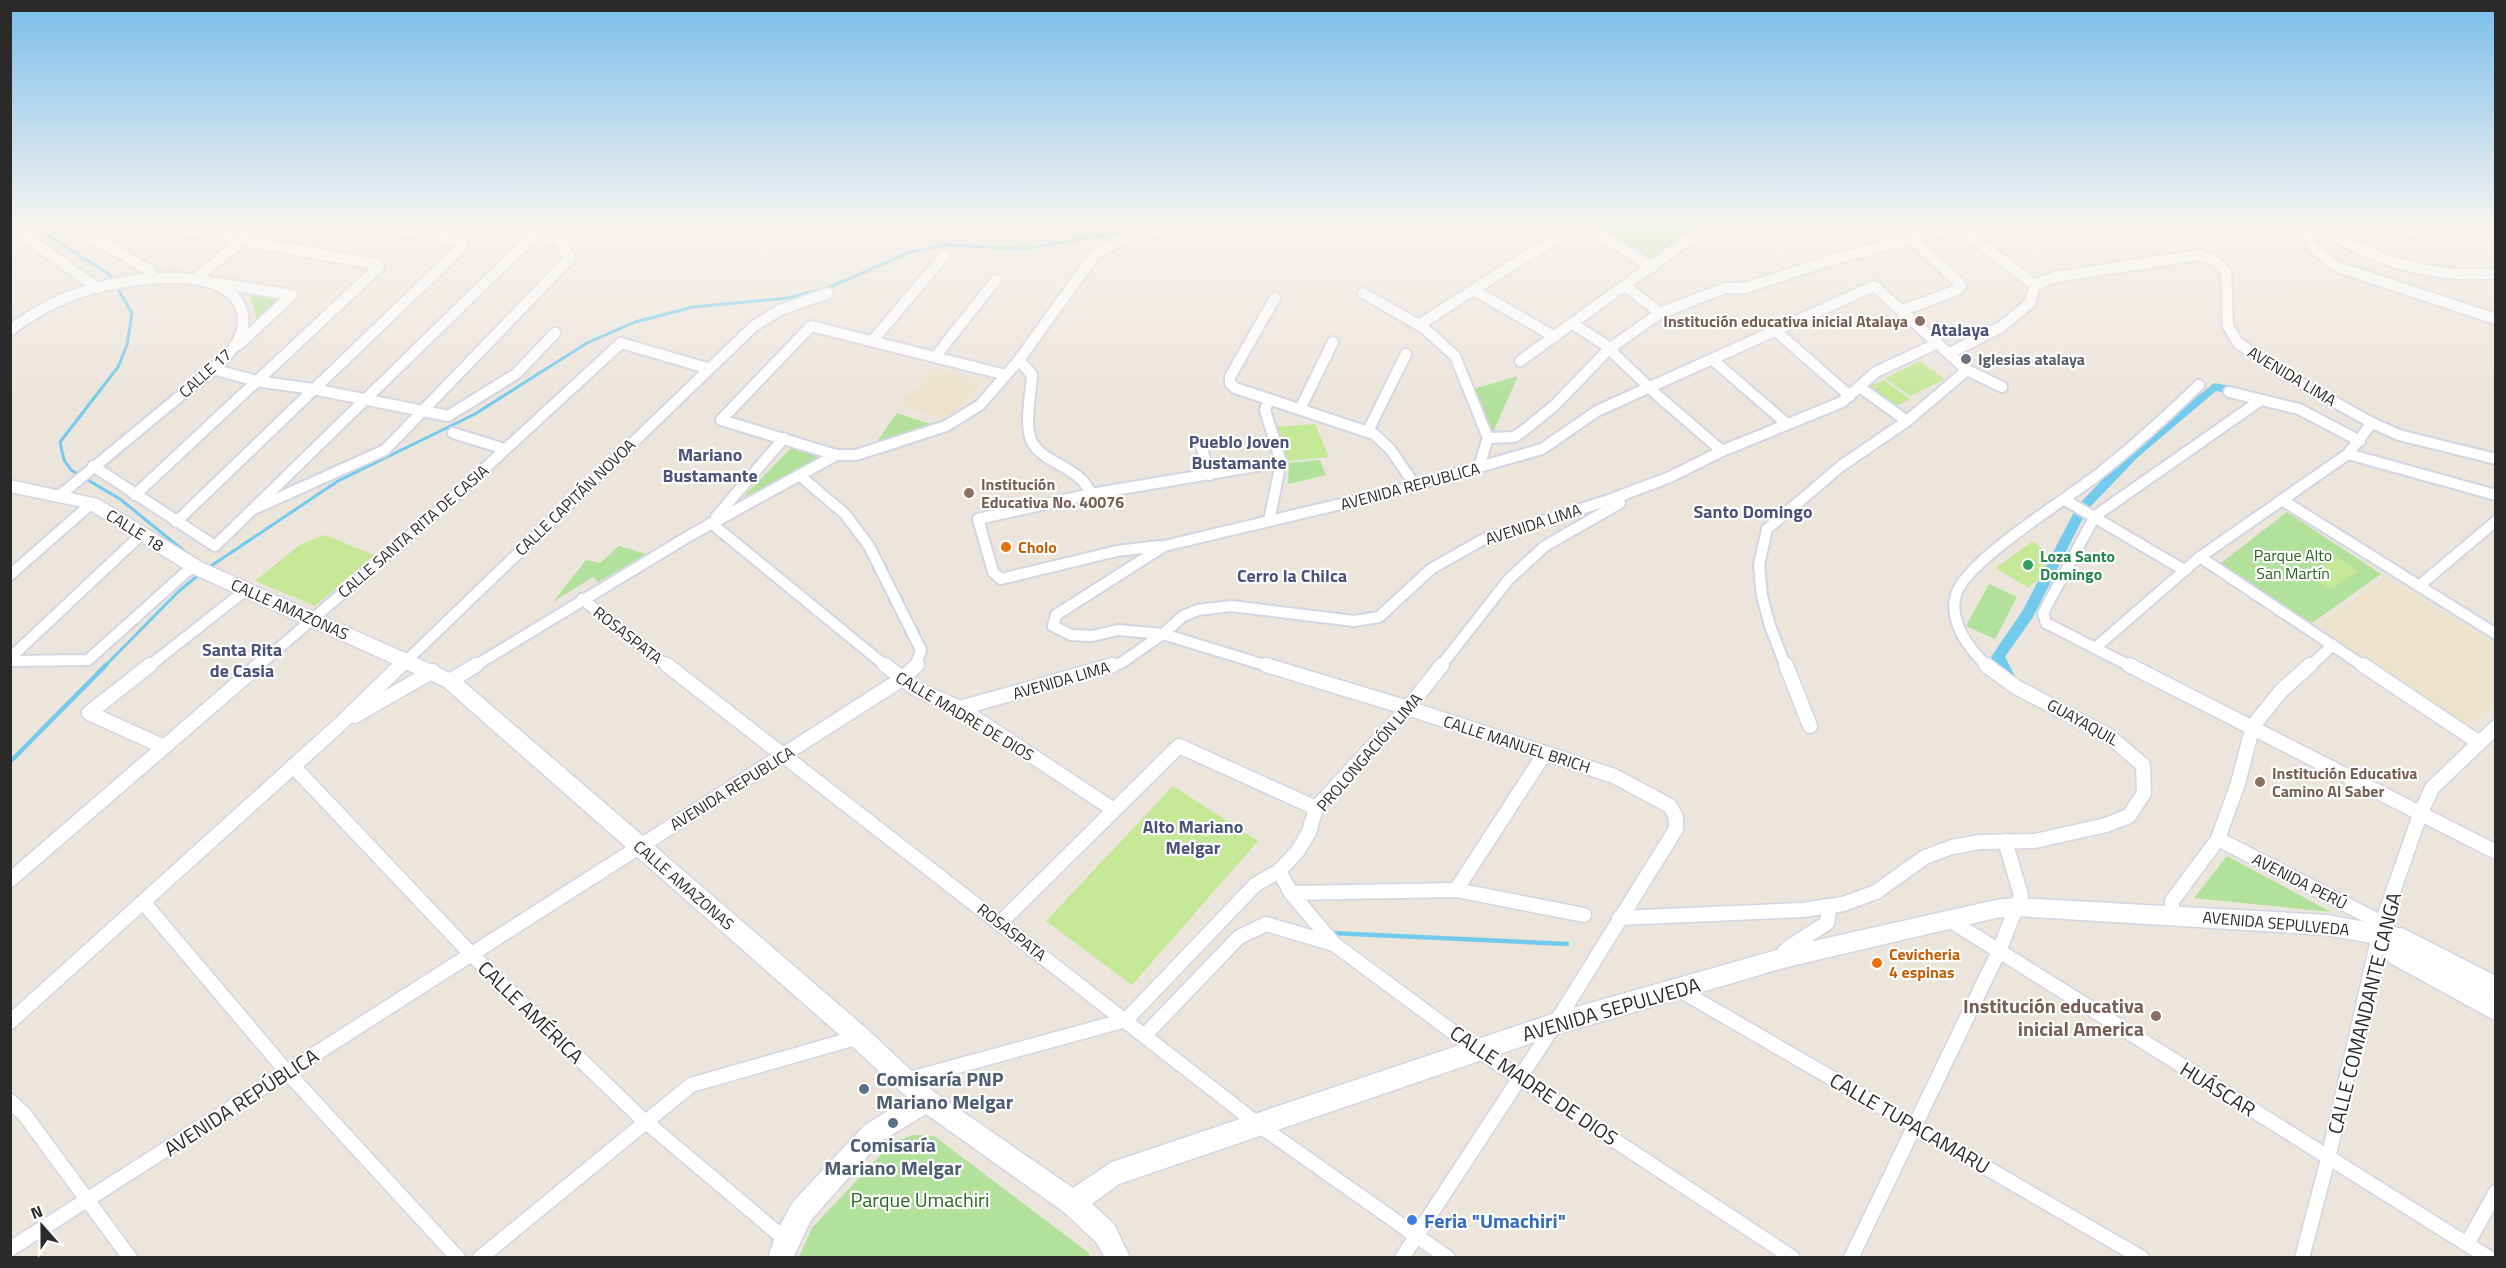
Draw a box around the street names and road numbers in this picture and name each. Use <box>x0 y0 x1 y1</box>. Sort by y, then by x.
street label: AVENIDA LIMA <box>2243 340 2341 412</box>
street label: CALLE 17 <box>173 343 237 403</box>
street label: CALLE CAPITÁN NOVOA <box>509 433 641 561</box>
street label: AVENIDA REPUBLICA <box>1338 456 1483 516</box>
street label: CALLE SANTA RITA DE CASIA <box>332 458 494 603</box>
street label: AVENIDA LIMA <box>1482 497 1585 551</box>
street label: CALLE 18 <box>102 503 168 557</box>
street label: CALLE AMAZONAS <box>227 572 353 646</box>
street label: ROSASPATA <box>588 600 668 670</box>
street label: AVENIDA LIMA <box>1010 655 1113 705</box>
street label: CALLE MADRE DE DIOS <box>891 665 1039 767</box>
street label: PROLONGACIÓN LIMA <box>1311 687 1428 816</box>
street label: GUAYAQUIL <box>2043 692 2123 752</box>
street label: CALLE MANUEL BRICH <box>1440 709 1594 779</box>
street label: AVENIDA REPUBLICA <box>665 740 800 836</box>
street label: CALLE AMAZONAS <box>628 834 740 936</box>
street label: AVENIDA PERÚ <box>2248 847 2352 915</box>
street label: CALLE COMANDANTE CANGA <box>2319 889 2409 1137</box>
street label: ROSASPATA <box>972 897 1052 967</box>
street label: AVENIDA SEPULVEDA <box>2202 905 2351 941</box>
street label: CALLE AMÉRICA <box>471 953 591 1071</box>
street label: AVENIDA SEPULVEDA <box>1518 969 1704 1049</box>
street label: CALLE MADRE DE DIOS <box>1444 1017 1624 1153</box>
street label: AVENIDA REPÚBLICA <box>157 1040 325 1164</box>
street label: HUÁSCAR <box>2174 1054 2262 1124</box>
street label: CALLE TUPACAMARU <box>1824 1064 1996 1182</box>

